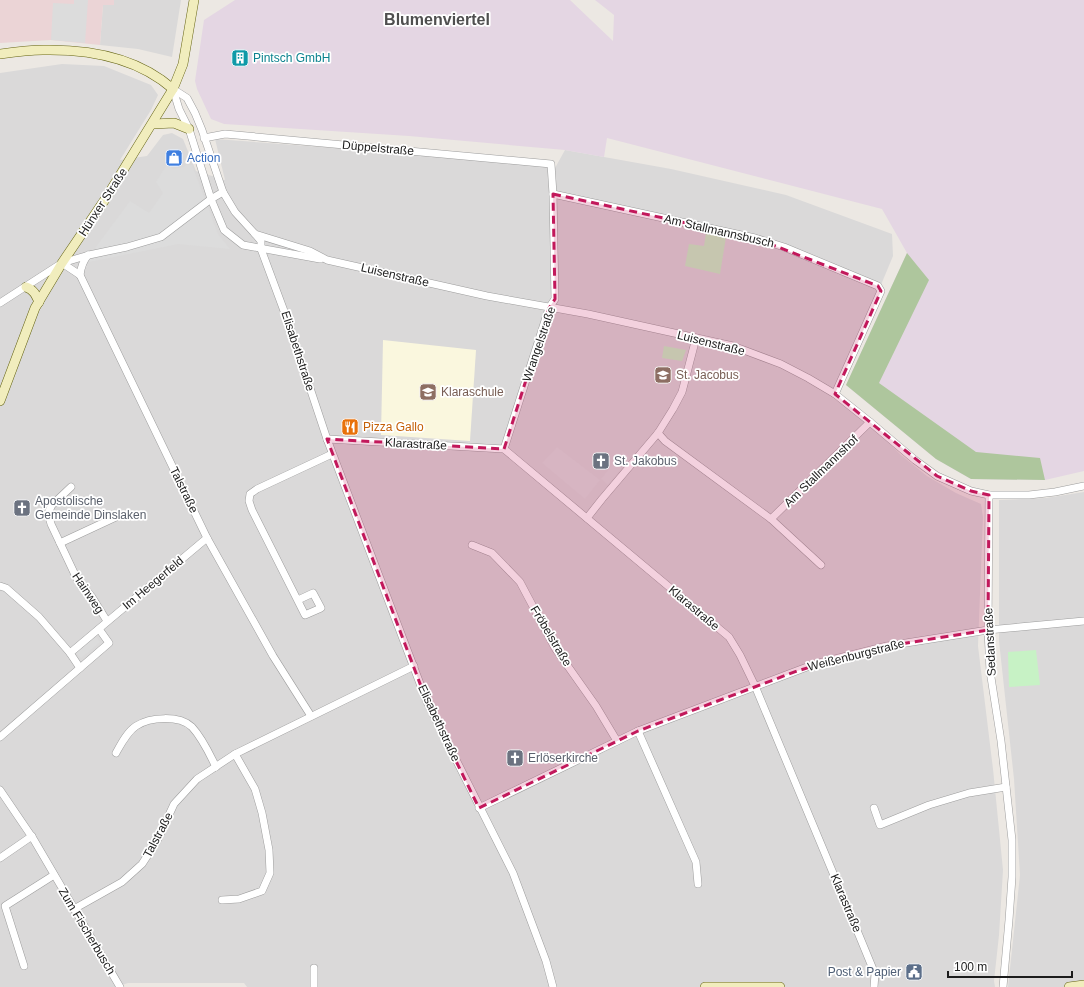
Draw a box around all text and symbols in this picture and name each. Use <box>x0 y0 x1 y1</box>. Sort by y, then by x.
district label: Blumenviertel <box>384 11 490 28</box>
building icon: Pintsch GmbH <box>230 48 250 68</box>
place label: Pintsch GmbH <box>253 51 330 65</box>
street label: Düppelstraße <box>342 138 415 158</box>
shop icon: Action <box>164 148 184 168</box>
place label: Action <box>187 151 220 165</box>
street label: Hünxer Straße <box>76 165 130 239</box>
street label: Am Stallmannsbusch <box>663 212 775 250</box>
street label: Luisenstraße <box>360 260 431 290</box>
street label: Wrangelstraße <box>520 304 558 383</box>
street label: Elisabethstraße <box>278 309 318 393</box>
street label: Luisenstraße <box>676 328 747 358</box>
school or university icon: St. Jacobus <box>653 365 673 385</box>
place label: St. Jacobus <box>676 368 739 382</box>
school or university icon: Klaraschule <box>418 382 438 402</box>
place label: Klaraschule <box>441 385 504 399</box>
restaurant icon: Pizza Gallo <box>340 417 360 437</box>
place label: Pizza Gallo <box>363 420 424 434</box>
street label: Am Stallmannshof <box>781 432 861 510</box>
street label: Klarastraße <box>385 435 448 453</box>
church icon: St. Jakobus <box>591 451 611 471</box>
place label: St. Jakobus <box>614 454 677 468</box>
street label: Talstraße <box>167 465 201 516</box>
place label: Apostolische Gemeinde Dinslaken <box>35 494 146 522</box>
church icon: Apostolische Gemeinde Dinslaken <box>12 498 32 518</box>
street label: Im Heegerfeld <box>120 553 186 613</box>
street label: Hainweg <box>69 570 107 616</box>
street label: Klarastraße <box>666 583 723 634</box>
street label: Fröbelstraße <box>527 603 575 669</box>
street label: Sedanstraße <box>981 607 999 677</box>
street label: Weißenburgstraße <box>806 636 906 674</box>
street label: Elisabethstraße <box>415 682 463 764</box>
church icon: Erlöserkirche <box>505 748 525 768</box>
place label: Erlöserkirche <box>528 751 598 765</box>
street label: Talstraße <box>140 810 176 860</box>
street label: Klarastraße <box>827 872 865 935</box>
street label: Zum Fischerbusch <box>56 885 118 977</box>
scale bar <box>948 953 1072 979</box>
text: 100 m <box>954 960 987 974</box>
public building icon: Post & Papier <box>904 962 924 982</box>
place label: Post & Papier <box>828 965 901 979</box>

